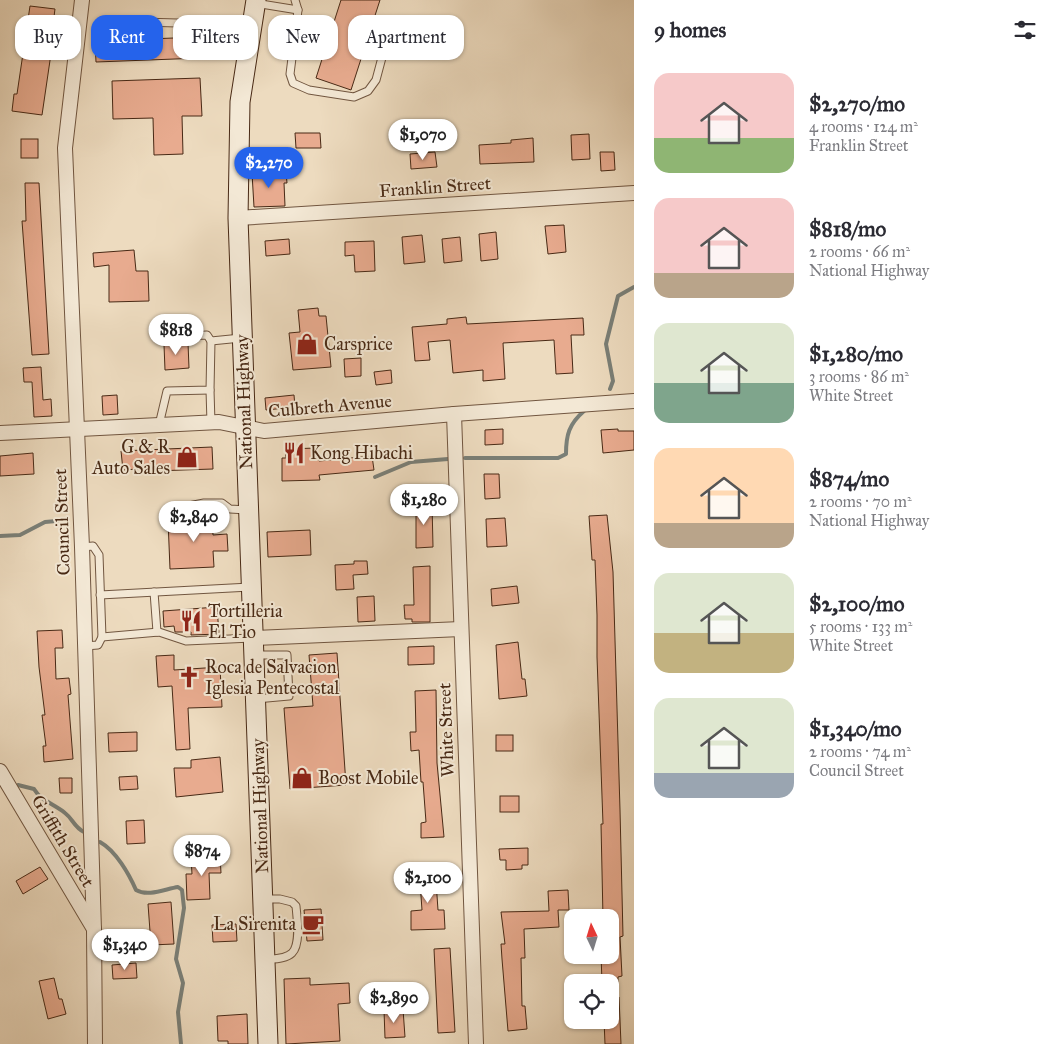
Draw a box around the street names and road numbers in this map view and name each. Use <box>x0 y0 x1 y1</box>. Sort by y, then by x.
street label: Franklin Street <box>378 172 492 202</box>
street label: National Highway <box>231 333 258 470</box>
street label: Culbreth Avenue <box>267 390 393 422</box>
street label: Council Street <box>49 468 75 576</box>
street label: White Street <box>433 682 459 778</box>
street label: National Highway <box>247 737 274 874</box>
street label: Griffith Street <box>27 791 100 892</box>

